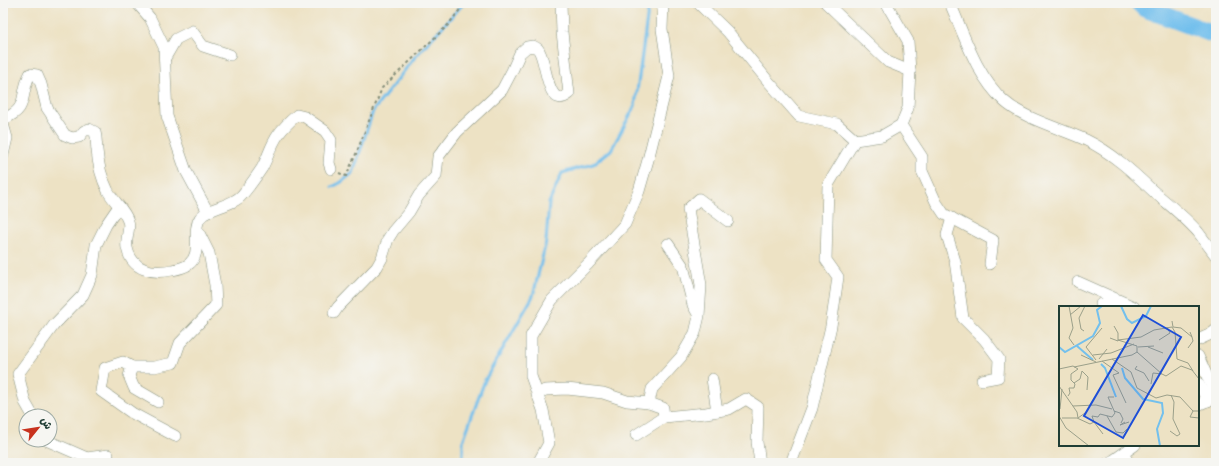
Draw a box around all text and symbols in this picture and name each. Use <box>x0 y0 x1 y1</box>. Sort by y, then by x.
inset map <box>1059 306 1199 446</box>
north arrow <box>18 408 58 448</box>
text: ش <box>35 413 57 433</box>

